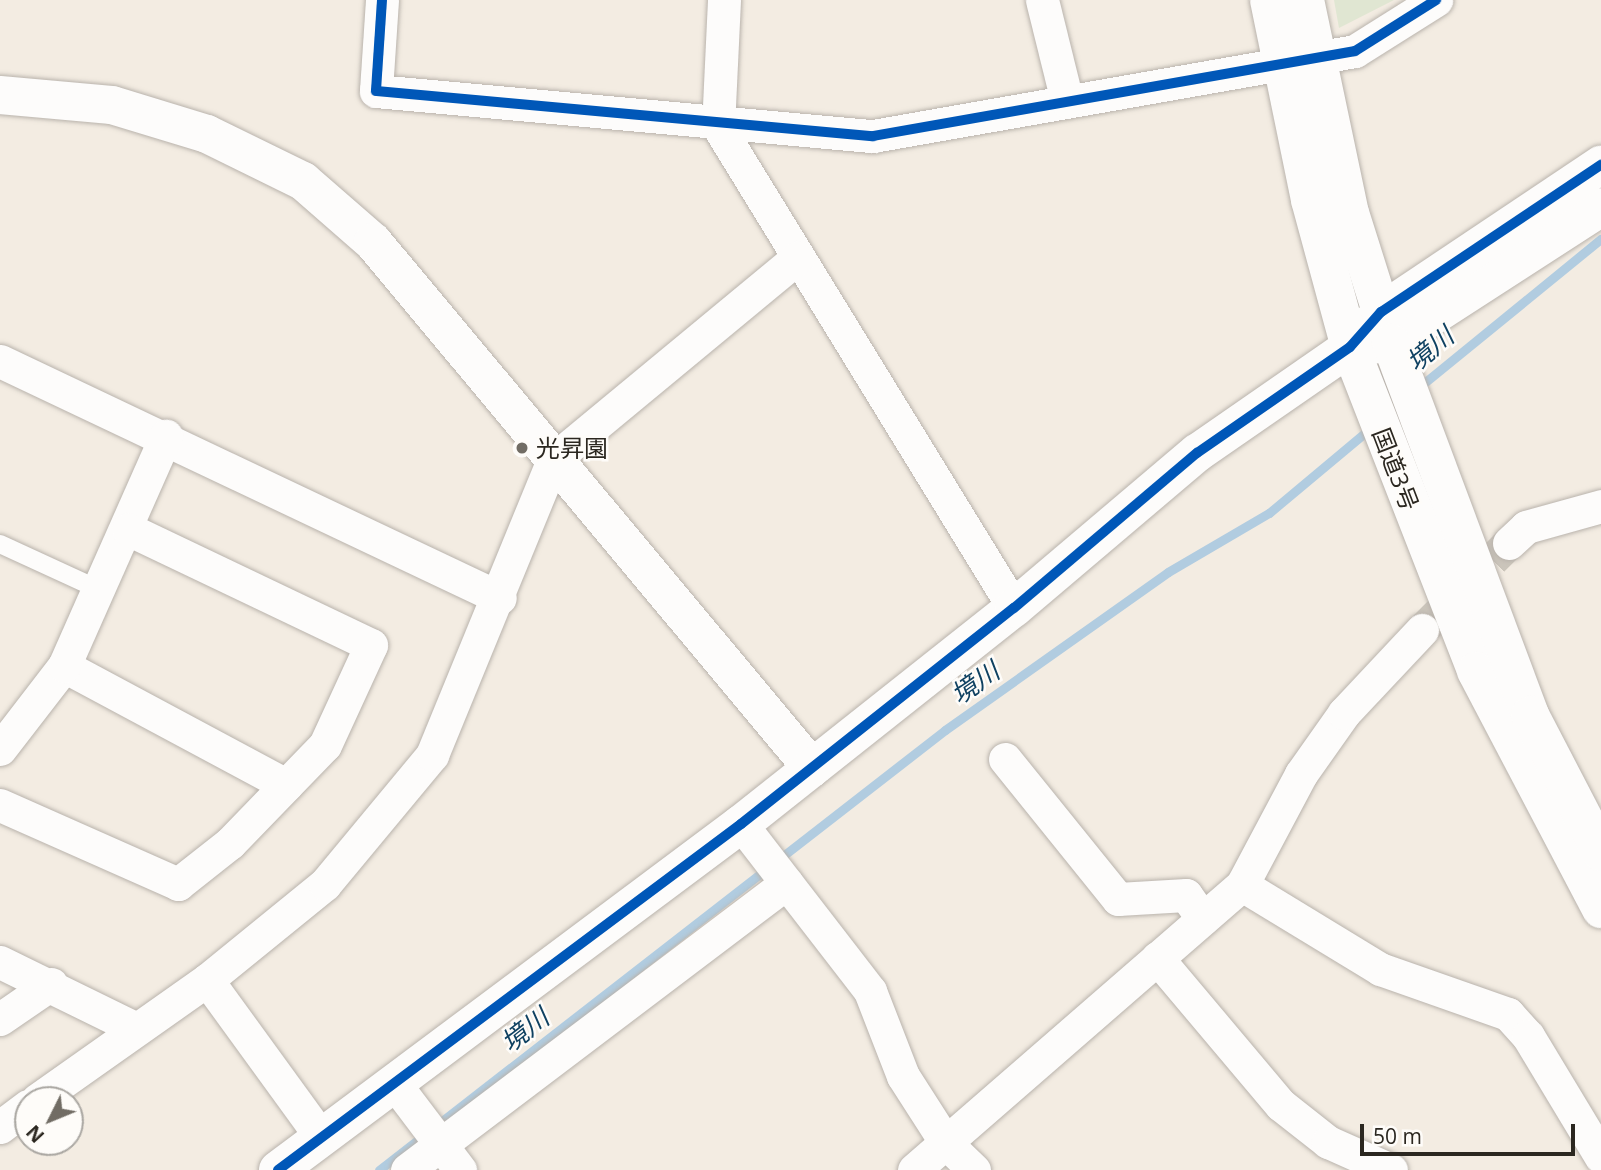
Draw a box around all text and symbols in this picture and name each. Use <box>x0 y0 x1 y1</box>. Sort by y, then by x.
water label: 境川 <box>1400 320 1460 378</box>
street label: 国道3号 <box>1367 424 1425 514</box>
place label: 光昇園 <box>536 434 608 462</box>
marker: 光昇園 <box>514 440 530 456</box>
water label: 境川 <box>945 655 1005 711</box>
water label: 境川 <box>495 1002 555 1058</box>
north arrow <box>14 1086 84 1156</box>
scale bar <box>1363 1110 1578 1154</box>
text: N <box>20 1119 50 1148</box>
text: 50 m <box>1373 1122 1422 1150</box>

